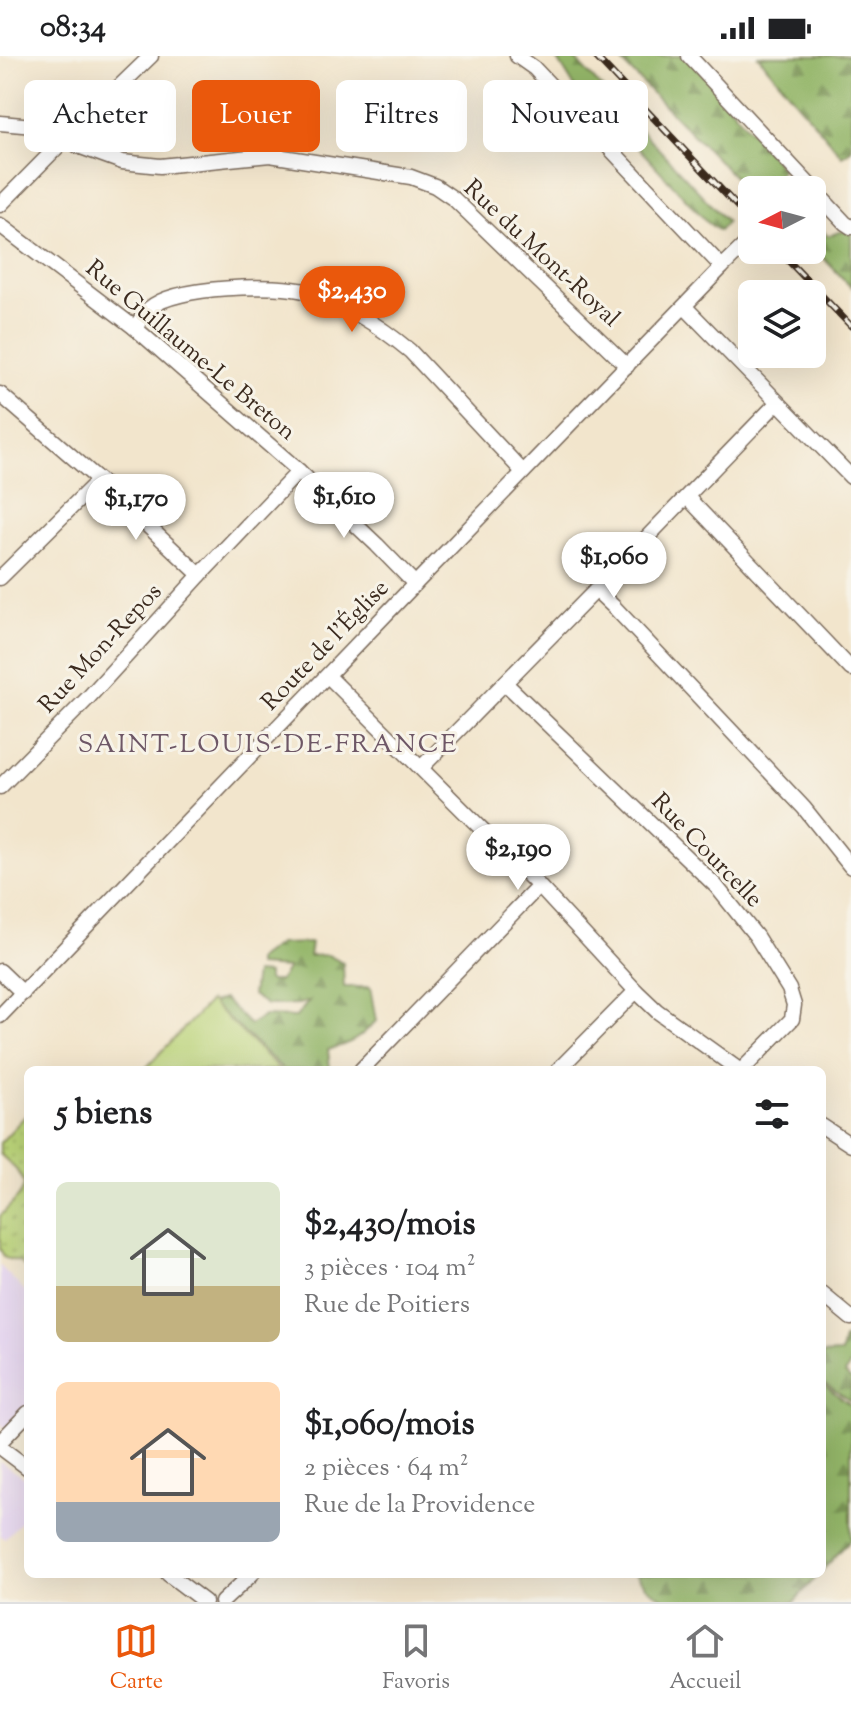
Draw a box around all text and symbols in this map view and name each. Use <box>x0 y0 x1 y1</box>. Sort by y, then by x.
text: 08:34 <box>40 7 106 50</box>
chip: Acheter <box>24 80 176 152</box>
chip: Louer <box>192 80 320 152</box>
chip: Filtres <box>336 80 467 152</box>
chip: Nouveau <box>483 80 648 152</box>
street label: Rue du Mont-Royal <box>455 172 627 336</box>
north arrow <box>738 176 826 264</box>
map controls <box>738 176 826 368</box>
street label: Rue Guillaume-Le Breton <box>77 253 303 449</box>
pin: $2,430 <box>287 266 417 334</box>
text: $2,430 <box>317 273 387 310</box>
button: layers <box>738 280 826 368</box>
pin: $1,610 <box>279 472 409 540</box>
pin: $1,170 <box>71 474 201 542</box>
text: $1,610 <box>312 479 376 516</box>
text: $1,170 <box>104 481 168 518</box>
pin: $1,060 <box>549 532 679 600</box>
text: $1,060 <box>580 539 648 576</box>
street label: Route de l'Église <box>254 573 398 719</box>
street label: Rue Mon-Repos <box>32 576 170 722</box>
district label: SAINT-LOUIS-DE-FRANCE <box>78 727 458 764</box>
street label: Rue Courcelle <box>643 786 769 916</box>
pin: $2,190 <box>453 824 583 892</box>
text: $2,190 <box>484 831 552 868</box>
text: 5 biens <box>56 1090 152 1139</box>
icon: filters <box>750 1092 794 1136</box>
text: $2,430/mois <box>304 1201 476 1250</box>
icon: home <box>120 1214 216 1310</box>
text: 3 pièces · 104 m² <box>304 1250 476 1287</box>
text: Rue de Poitiers <box>304 1287 470 1324</box>
text: $1,060/mois <box>304 1401 475 1450</box>
icon: home <box>120 1414 216 1510</box>
text: 2 pièces · 64 m² <box>304 1450 469 1487</box>
text: Rue de la Providence <box>304 1487 535 1524</box>
tab: Carte <box>110 1619 163 1699</box>
tab: Favoris <box>382 1619 450 1699</box>
tab: Accueil <box>669 1619 741 1699</box>

